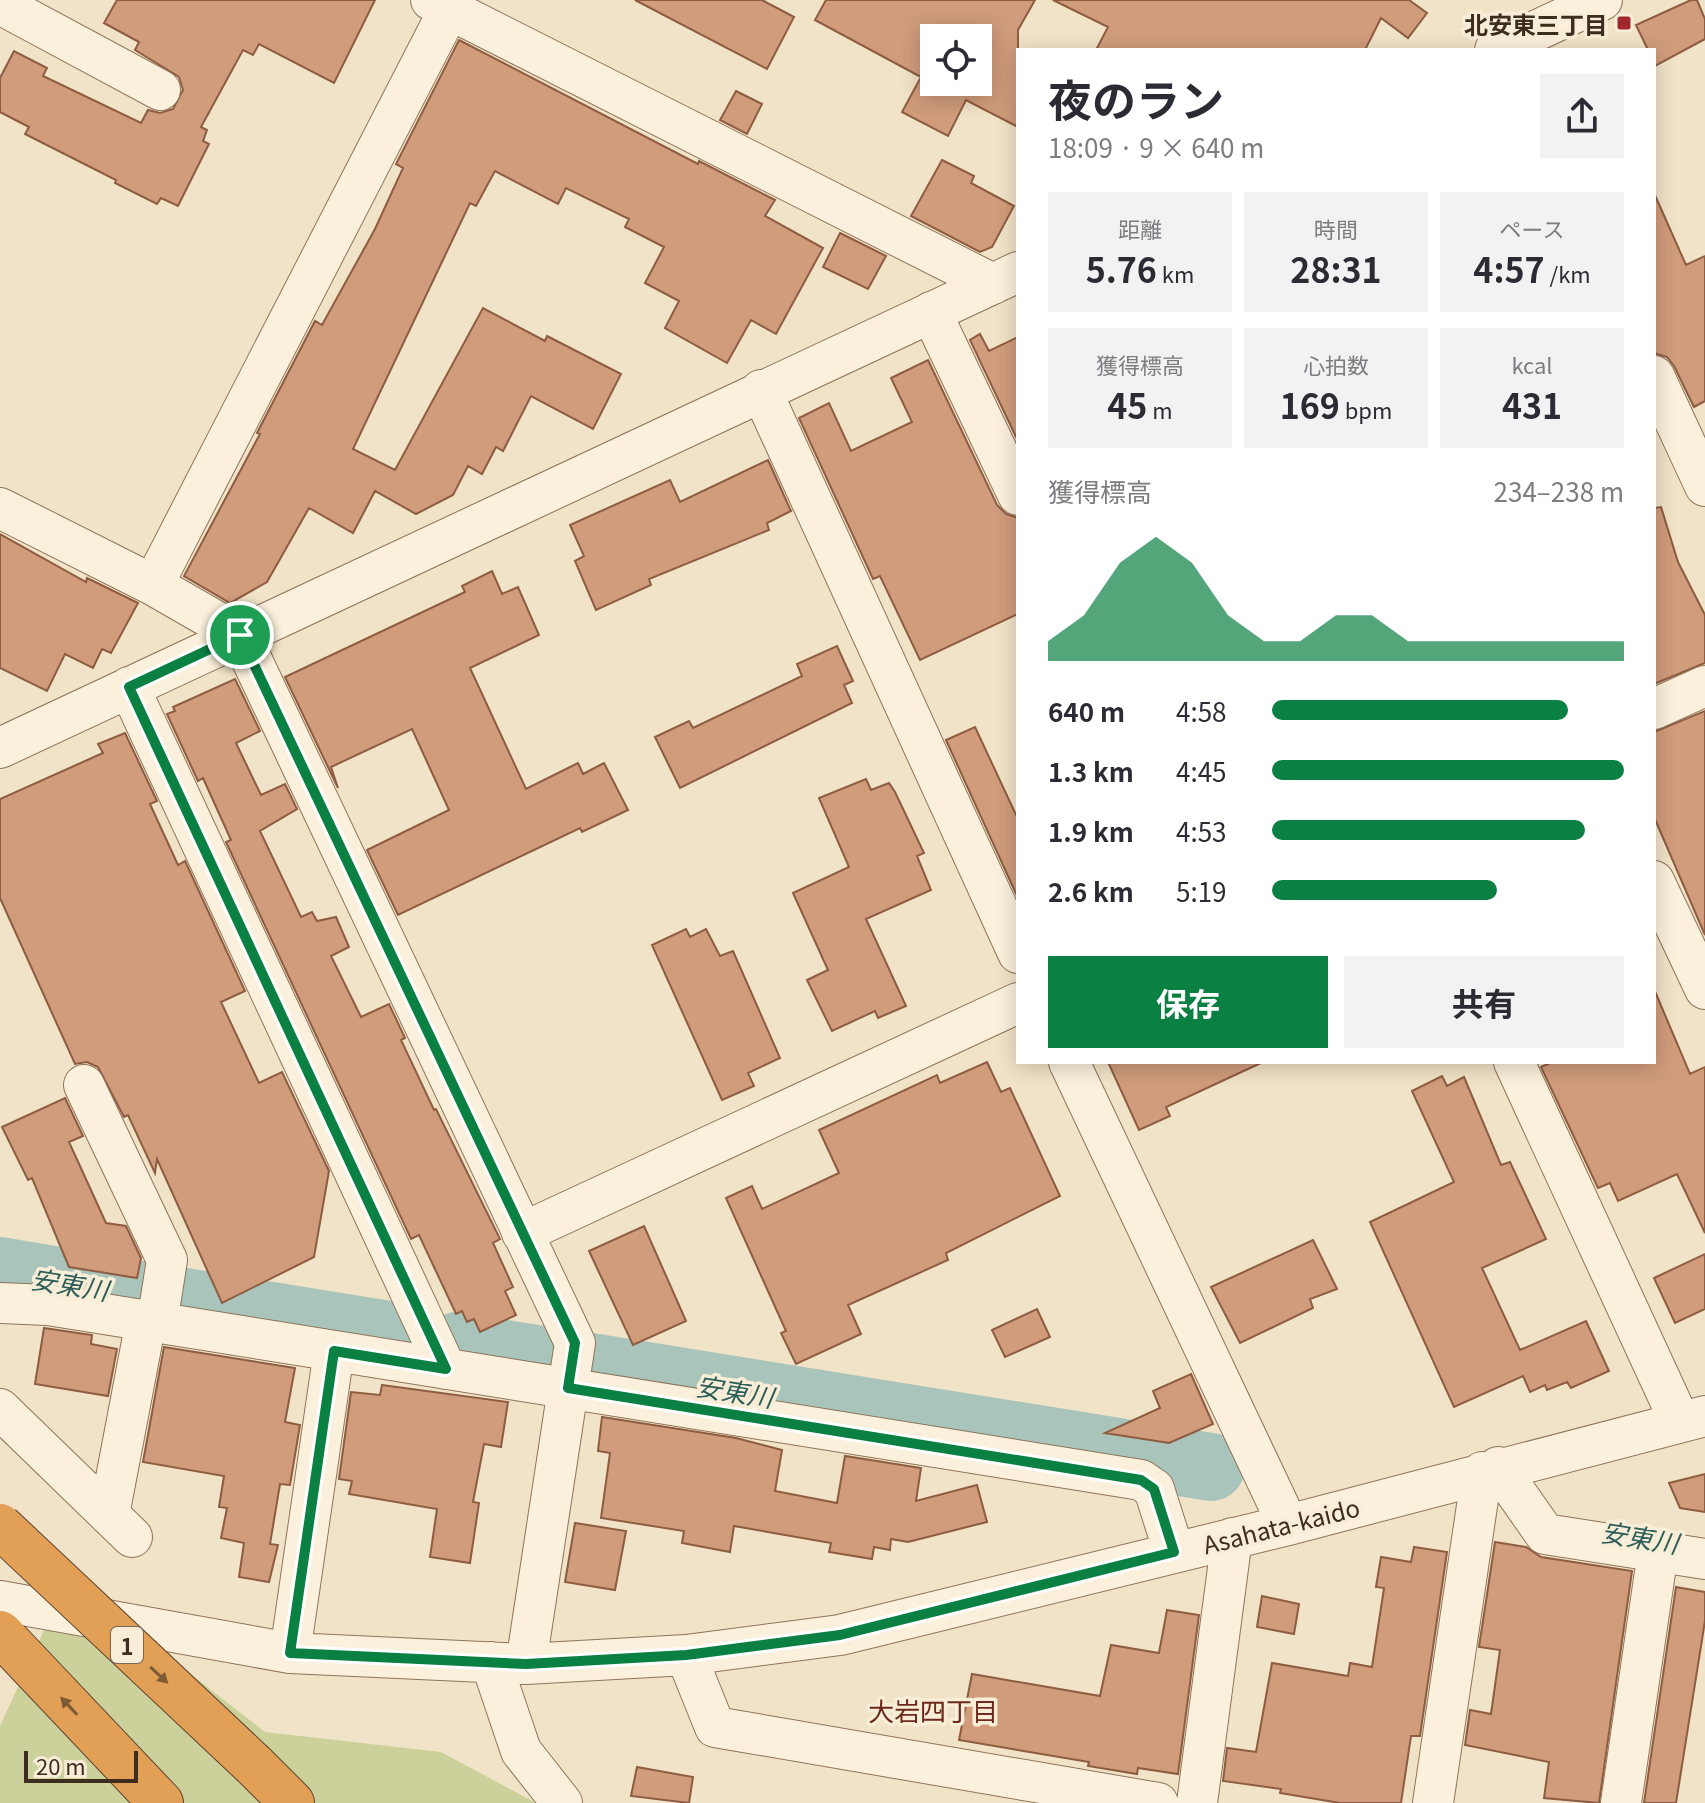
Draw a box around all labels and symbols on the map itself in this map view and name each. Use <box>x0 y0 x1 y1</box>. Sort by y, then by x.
place label: 北安東三丁目 <box>1464 6 1608 41</box>
marker: 北安東三丁目 <box>1615 14 1633 32</box>
pin <box>206 601 274 669</box>
water label: 安東川 <box>29 1259 114 1308</box>
water label: 安東川 <box>694 1366 779 1415</box>
street label: Asahata-kaido <box>1199 1489 1363 1561</box>
water label: 安東川 <box>1599 1512 1684 1561</box>
road number: 1 <box>111 1627 143 1663</box>
one-way arrow <box>149 1666 168 1684</box>
district label: 大岩四丁目 <box>868 1691 998 1728</box>
one-way arrow <box>60 1696 78 1715</box>
scale bar <box>24 1747 138 1783</box>

